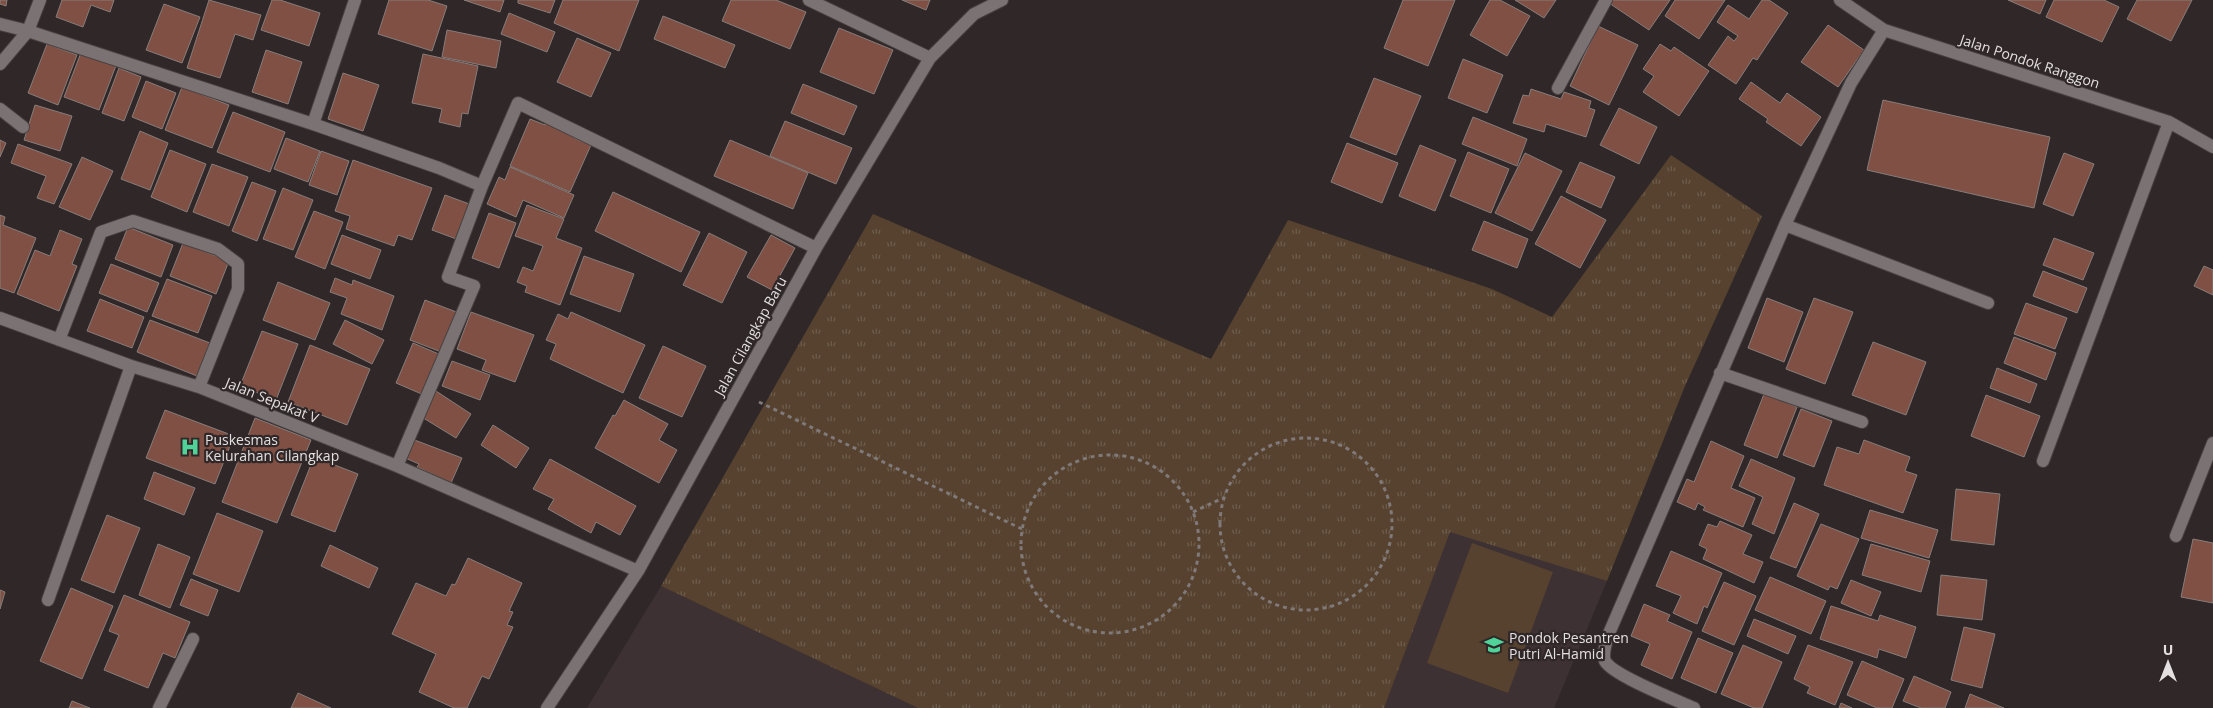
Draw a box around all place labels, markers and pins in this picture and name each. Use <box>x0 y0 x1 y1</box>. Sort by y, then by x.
place label: Puskesmas Kelurahan Cilangkap <box>205 430 339 465</box>
hospital icon: Puskesmas Kelurahan Cilangkap <box>179 436 201 458</box>
place label: Pondok Pesantren Putri Al-Hamid <box>1509 628 1629 663</box>
school or university icon: Pondok Pesantren Putri Al-Hamid <box>1483 634 1505 656</box>

